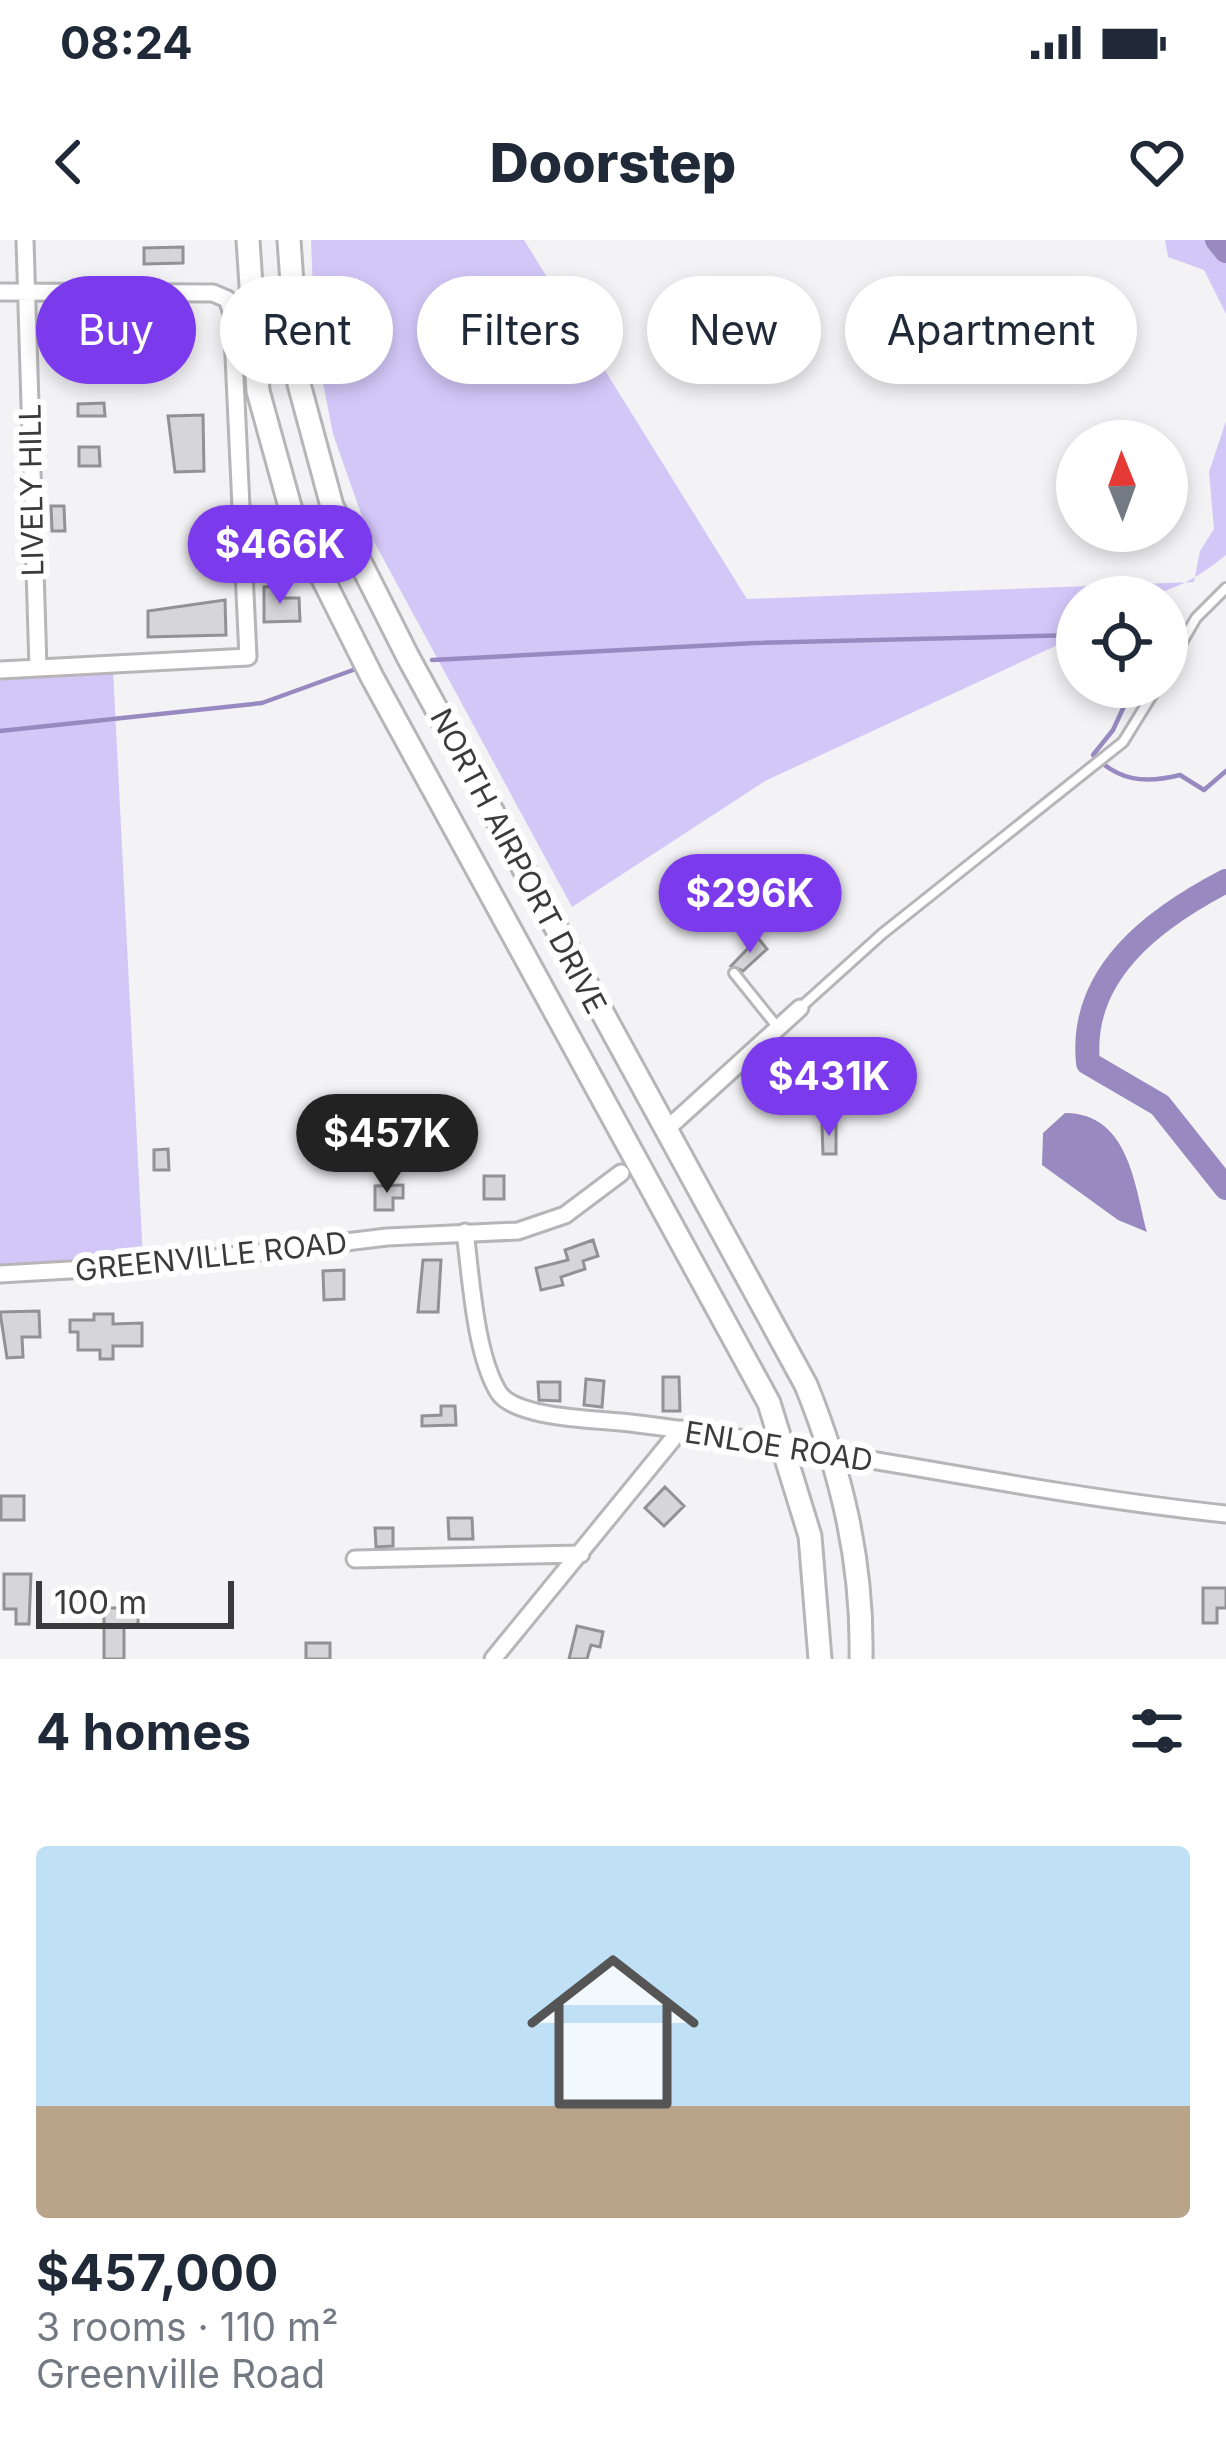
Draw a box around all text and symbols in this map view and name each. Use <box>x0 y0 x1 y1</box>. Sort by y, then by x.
text: 08:24 <box>60 15 193 70</box>
icon: back <box>36 129 102 195</box>
icon: heart <box>1124 129 1190 195</box>
text: Doorstep <box>490 130 736 195</box>
chip: Buy <box>36 276 196 384</box>
chip: Rent <box>220 276 393 384</box>
chip: Filters <box>417 276 623 384</box>
chip: New <box>647 276 821 384</box>
chip: Apartment <box>845 276 1137 384</box>
street label: LIVELY HILL <box>11 403 51 577</box>
north arrow <box>1056 420 1188 552</box>
map controls <box>1056 420 1188 708</box>
pin: $466K <box>196 505 364 607</box>
text: $466K <box>215 520 345 567</box>
button: locate <box>1056 576 1188 708</box>
street label: NORTH AIRPORT DRIVE <box>423 702 615 1020</box>
pin: $296K <box>666 854 834 956</box>
text: $296K <box>686 869 814 916</box>
pin: $431K <box>745 1037 913 1139</box>
text: $431K <box>768 1052 890 1099</box>
pin: $457K <box>303 1094 471 1196</box>
text: $457K <box>323 1109 451 1156</box>
street label: GREENVILLE ROAD <box>73 1224 349 1288</box>
street label: ENLOE ROAD <box>682 1413 876 1479</box>
scale bar <box>36 1575 234 1628</box>
text: 100 m <box>54 1582 147 1622</box>
icon: filters <box>1124 1698 1190 1764</box>
text: 4 homes <box>36 1701 251 1762</box>
icon: home <box>505 1924 721 2140</box>
text: $457,000 <box>36 2242 278 2303</box>
text: 3 rooms · 110 m² <box>36 2303 338 2350</box>
text: Greenville Road <box>36 2350 325 2397</box>

